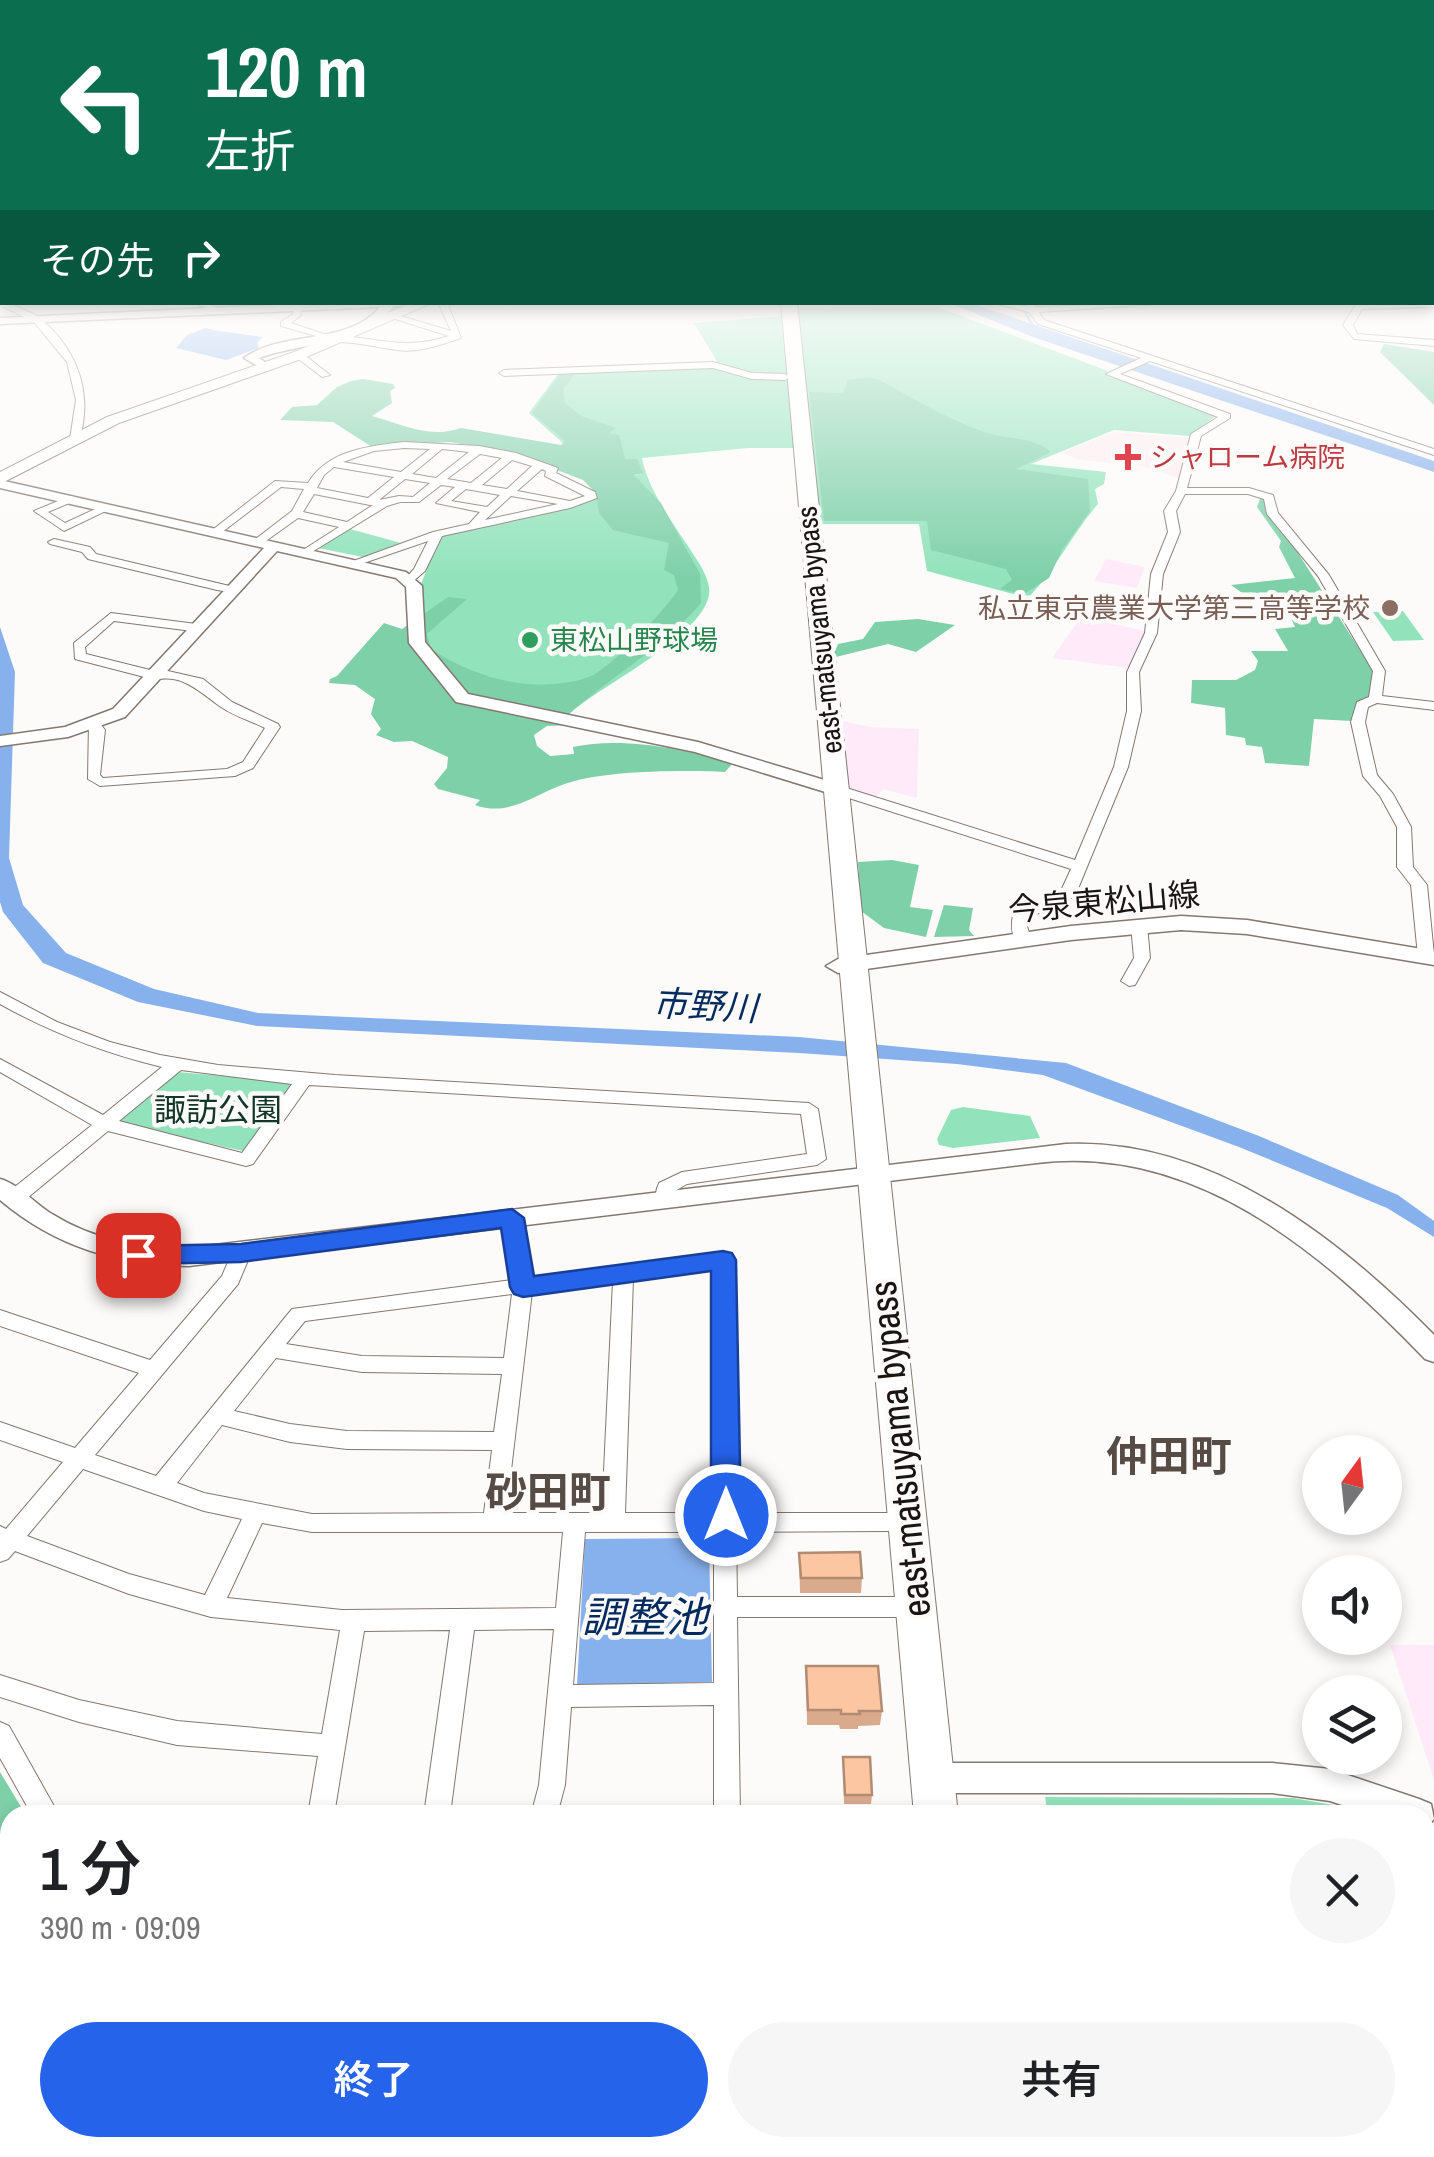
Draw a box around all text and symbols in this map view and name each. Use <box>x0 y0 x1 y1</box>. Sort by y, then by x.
text: 120 m <box>205 25 368 119</box>
icon: left <box>40 40 170 170</box>
text: 左折 <box>205 120 295 181</box>
icon: right <box>174 230 229 285</box>
text: その先 <box>40 235 154 286</box>
place label: シャローム病院 <box>1150 438 1345 476</box>
marker: シャローム病院 <box>1115 444 1141 470</box>
street label: east-matsuyama bypass <box>787 504 851 756</box>
place label: 私立東京農業大学第三高等学校 <box>978 589 1370 627</box>
marker: 私立東京農業大学第三高等学校 <box>1379 597 1401 619</box>
place label: 東松山野球場 <box>550 621 718 659</box>
marker: 東松山野球場 <box>519 629 541 651</box>
street label: 今泉東松山線 <box>1006 872 1201 931</box>
water label: 市野川 <box>651 979 763 1032</box>
park label: 諏訪公園 <box>154 1088 282 1131</box>
pin <box>96 1213 181 1298</box>
icon: arrive <box>111 1228 166 1283</box>
street label: east-matsuyama bypass <box>856 1278 943 1620</box>
district label: 仲田町 <box>1106 1428 1232 1484</box>
north arrow <box>1302 1435 1402 1535</box>
map controls <box>1302 1435 1402 1775</box>
position arrow <box>674 1463 778 1567</box>
district label: 砂田町 <box>485 1464 611 1520</box>
button: sound <box>1302 1555 1402 1655</box>
water label: 調整池 <box>582 1589 712 1645</box>
button: layers <box>1302 1675 1402 1775</box>
text: 1 分 <box>40 1828 141 1909</box>
button: close <box>1290 1838 1395 1943</box>
text: 390 m · 09:09 <box>40 1906 200 1949</box>
button: 終了 <box>40 2022 708 2137</box>
button: 共有 <box>728 2022 1395 2137</box>

